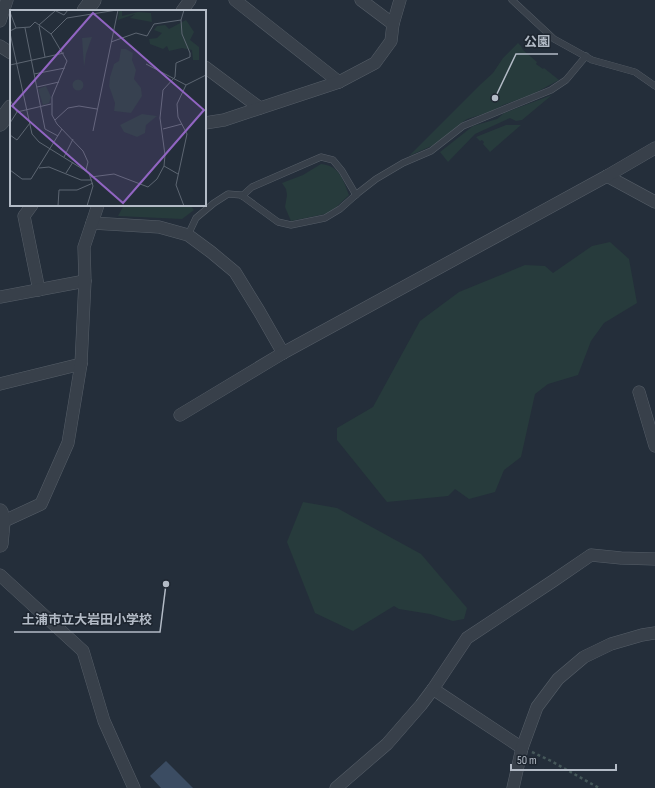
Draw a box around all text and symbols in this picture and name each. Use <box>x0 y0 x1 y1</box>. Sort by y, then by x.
inset map <box>10 10 206 206</box>
callout: 公園 <box>516 29 558 54</box>
text: 公園 <box>524 34 550 50</box>
callout: 土浦市立大岩田小学校 <box>14 607 160 632</box>
text: 土浦市立大岩田小学校 <box>22 612 152 628</box>
scale bar <box>511 746 616 772</box>
text: 50 m <box>517 753 537 768</box>

